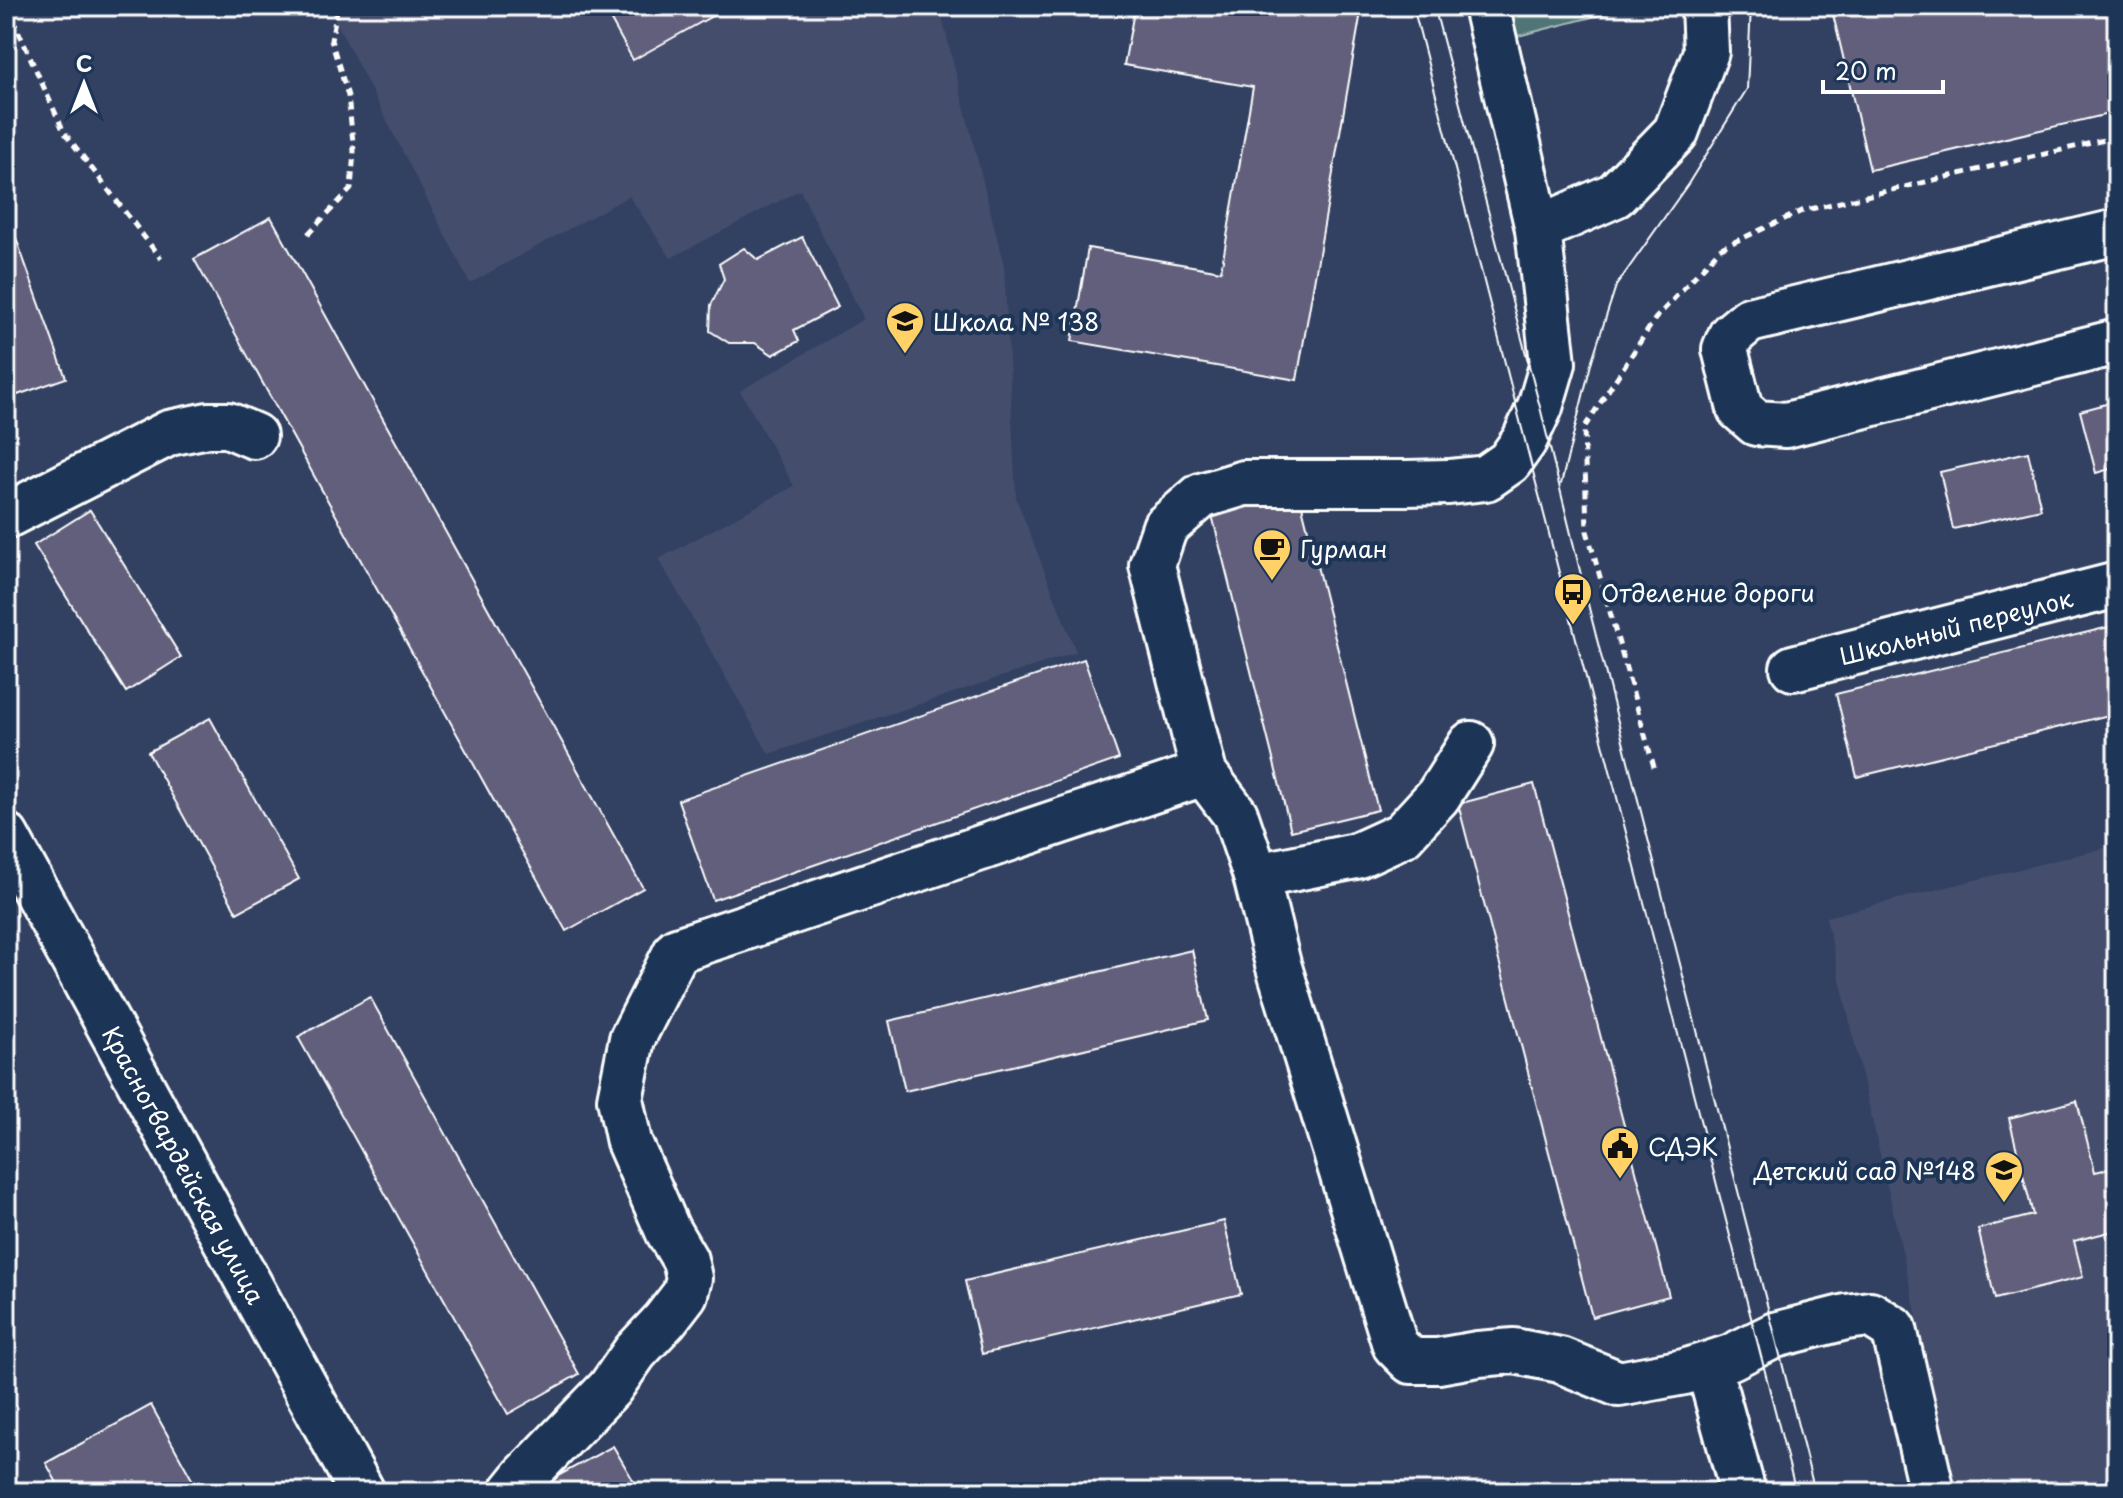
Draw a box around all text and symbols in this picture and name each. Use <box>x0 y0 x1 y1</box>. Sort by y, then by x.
north arrow <box>44 44 124 124</box>
scale bar <box>1823 44 1943 94</box>
text: С <box>76 46 92 79</box>
text: 20 m <box>1835 52 1897 88</box>
school or university icon: Школа № 138 <box>884 300 926 355</box>
place label: Школа № 138 <box>933 303 1099 339</box>
cafe icon: Гурман <box>1251 527 1293 582</box>
place label: Гурман <box>1300 530 1388 566</box>
bus stop icon: Отделение дороги <box>1552 571 1594 626</box>
place label: Отделение дороги <box>1601 574 1815 610</box>
street label: Школьный переулок <box>1835 579 2077 673</box>
street label: Красногвардейская улица <box>94 1019 274 1310</box>
public building icon: СДЭК <box>1599 1125 1641 1180</box>
place label: СДЭК <box>1648 1128 1718 1164</box>
school or university icon: Детский сад №148 <box>1983 1149 2025 1204</box>
place label: Детский сад №148 <box>1753 1152 1976 1188</box>

